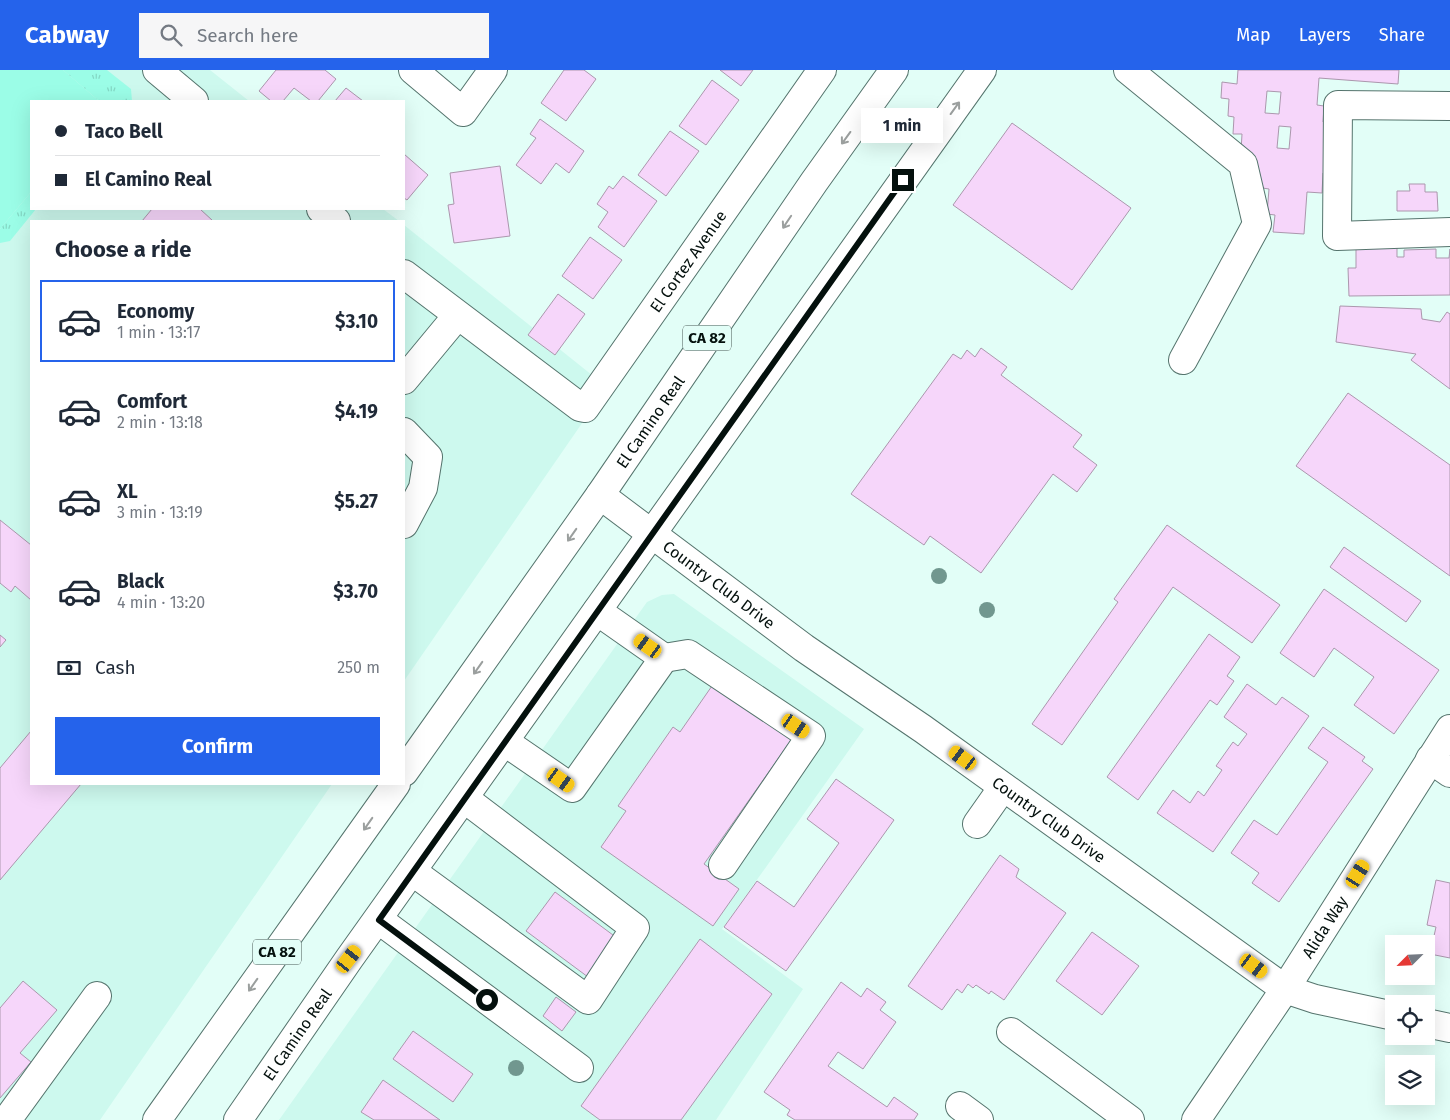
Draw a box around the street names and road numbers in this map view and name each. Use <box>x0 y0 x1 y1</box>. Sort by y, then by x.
street label: El Cortez Avenue <box>646 207 730 316</box>
road number: CA 82 <box>683 326 731 350</box>
street label: El Camino Real <box>612 372 688 472</box>
street label: Country Club Drive <box>660 536 779 632</box>
street label: Country Club Drive <box>989 772 1109 867</box>
street label: Alida Way <box>1298 892 1351 961</box>
road number: CA 82 <box>253 940 301 964</box>
street label: El Camino Real <box>259 985 336 1084</box>

